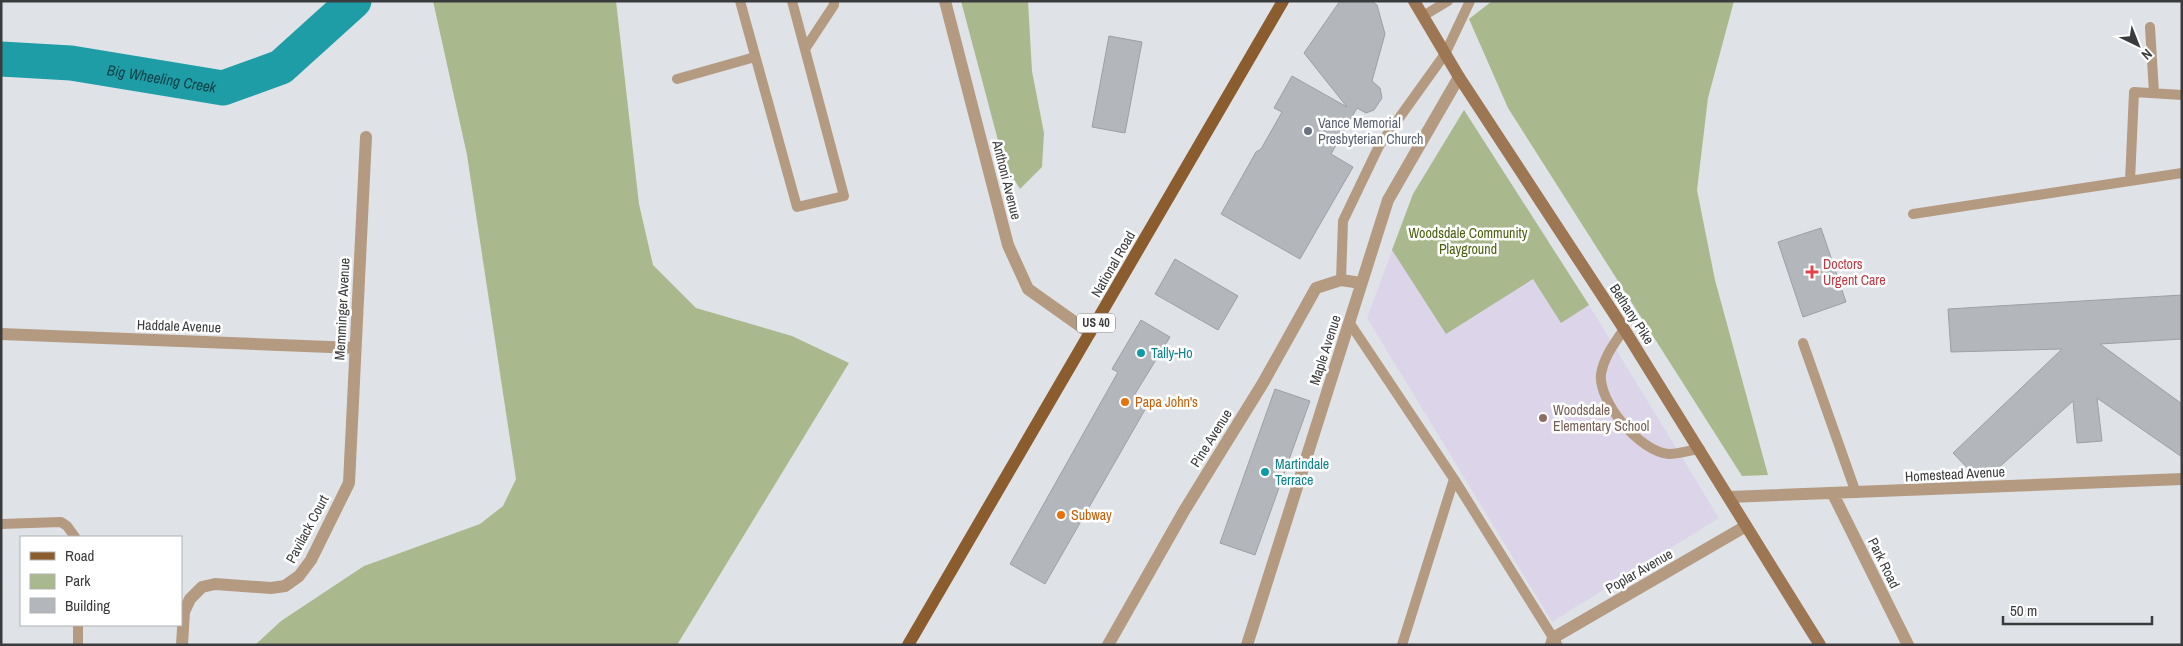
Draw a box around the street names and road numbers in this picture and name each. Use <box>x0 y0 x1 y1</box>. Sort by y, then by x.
street label: Anthoni Avenue <box>988 138 1026 221</box>
street label: National Road <box>1087 228 1139 300</box>
street label: Memminger Avenue <box>330 257 354 361</box>
street label: Bethany Pike <box>1606 280 1658 348</box>
street label: Maple Avenue <box>1305 313 1345 387</box>
road number: US 40 <box>1077 314 1115 332</box>
street label: Haddale Avenue <box>137 316 221 336</box>
street label: Pine Avenue <box>1186 406 1236 470</box>
street label: Homestead Avenue <box>1905 462 2005 486</box>
street label: Pavilack Court <box>282 492 332 566</box>
street label: Park Road <box>1864 535 1904 591</box>
street label: Poplar Avenue <box>1602 545 1676 597</box>

